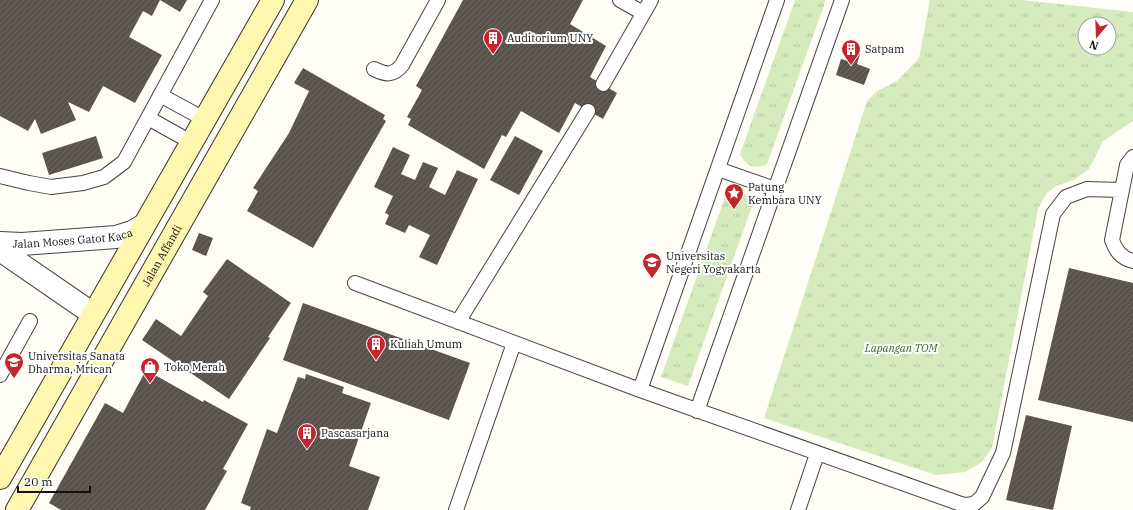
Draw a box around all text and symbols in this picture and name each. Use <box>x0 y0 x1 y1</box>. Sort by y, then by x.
north arrow <box>1077 16 1117 56</box>
building icon: Auditorium UNY <box>482 27 504 55</box>
place label: Auditorium UNY <box>507 31 593 45</box>
text: N <box>1087 37 1100 53</box>
building icon: Satpam <box>840 38 862 66</box>
place label: Satpam <box>865 42 905 56</box>
place label: Patung Kembara UNY <box>748 180 822 207</box>
place icon: Patung Kembara UNY <box>723 182 745 210</box>
street label: Jalan Affandi <box>139 222 185 288</box>
street label: Jalan Moses Gatot Kaca <box>12 225 134 251</box>
place label: Universitas Negeri Yogyakarta <box>666 249 761 276</box>
school or university icon: Universitas Negeri Yogyakarta <box>641 251 663 279</box>
building icon: Kuliah Umum <box>365 333 387 361</box>
place label: Kuliah Umum <box>390 337 463 351</box>
park label: Lapangan TOM <box>864 341 938 355</box>
place label: Universitas Sanata Dharma, Mrican <box>28 349 125 376</box>
school or university icon: Universitas Sanata Dharma, Mrican <box>3 351 25 379</box>
shop icon: Toko Merah <box>139 356 161 384</box>
place label: Toko Merah <box>164 360 225 374</box>
building icon: Pascasarjana <box>296 422 318 450</box>
place label: Pascasarjana <box>321 426 389 440</box>
scale bar <box>18 468 90 494</box>
text: 20 m <box>24 474 53 489</box>

